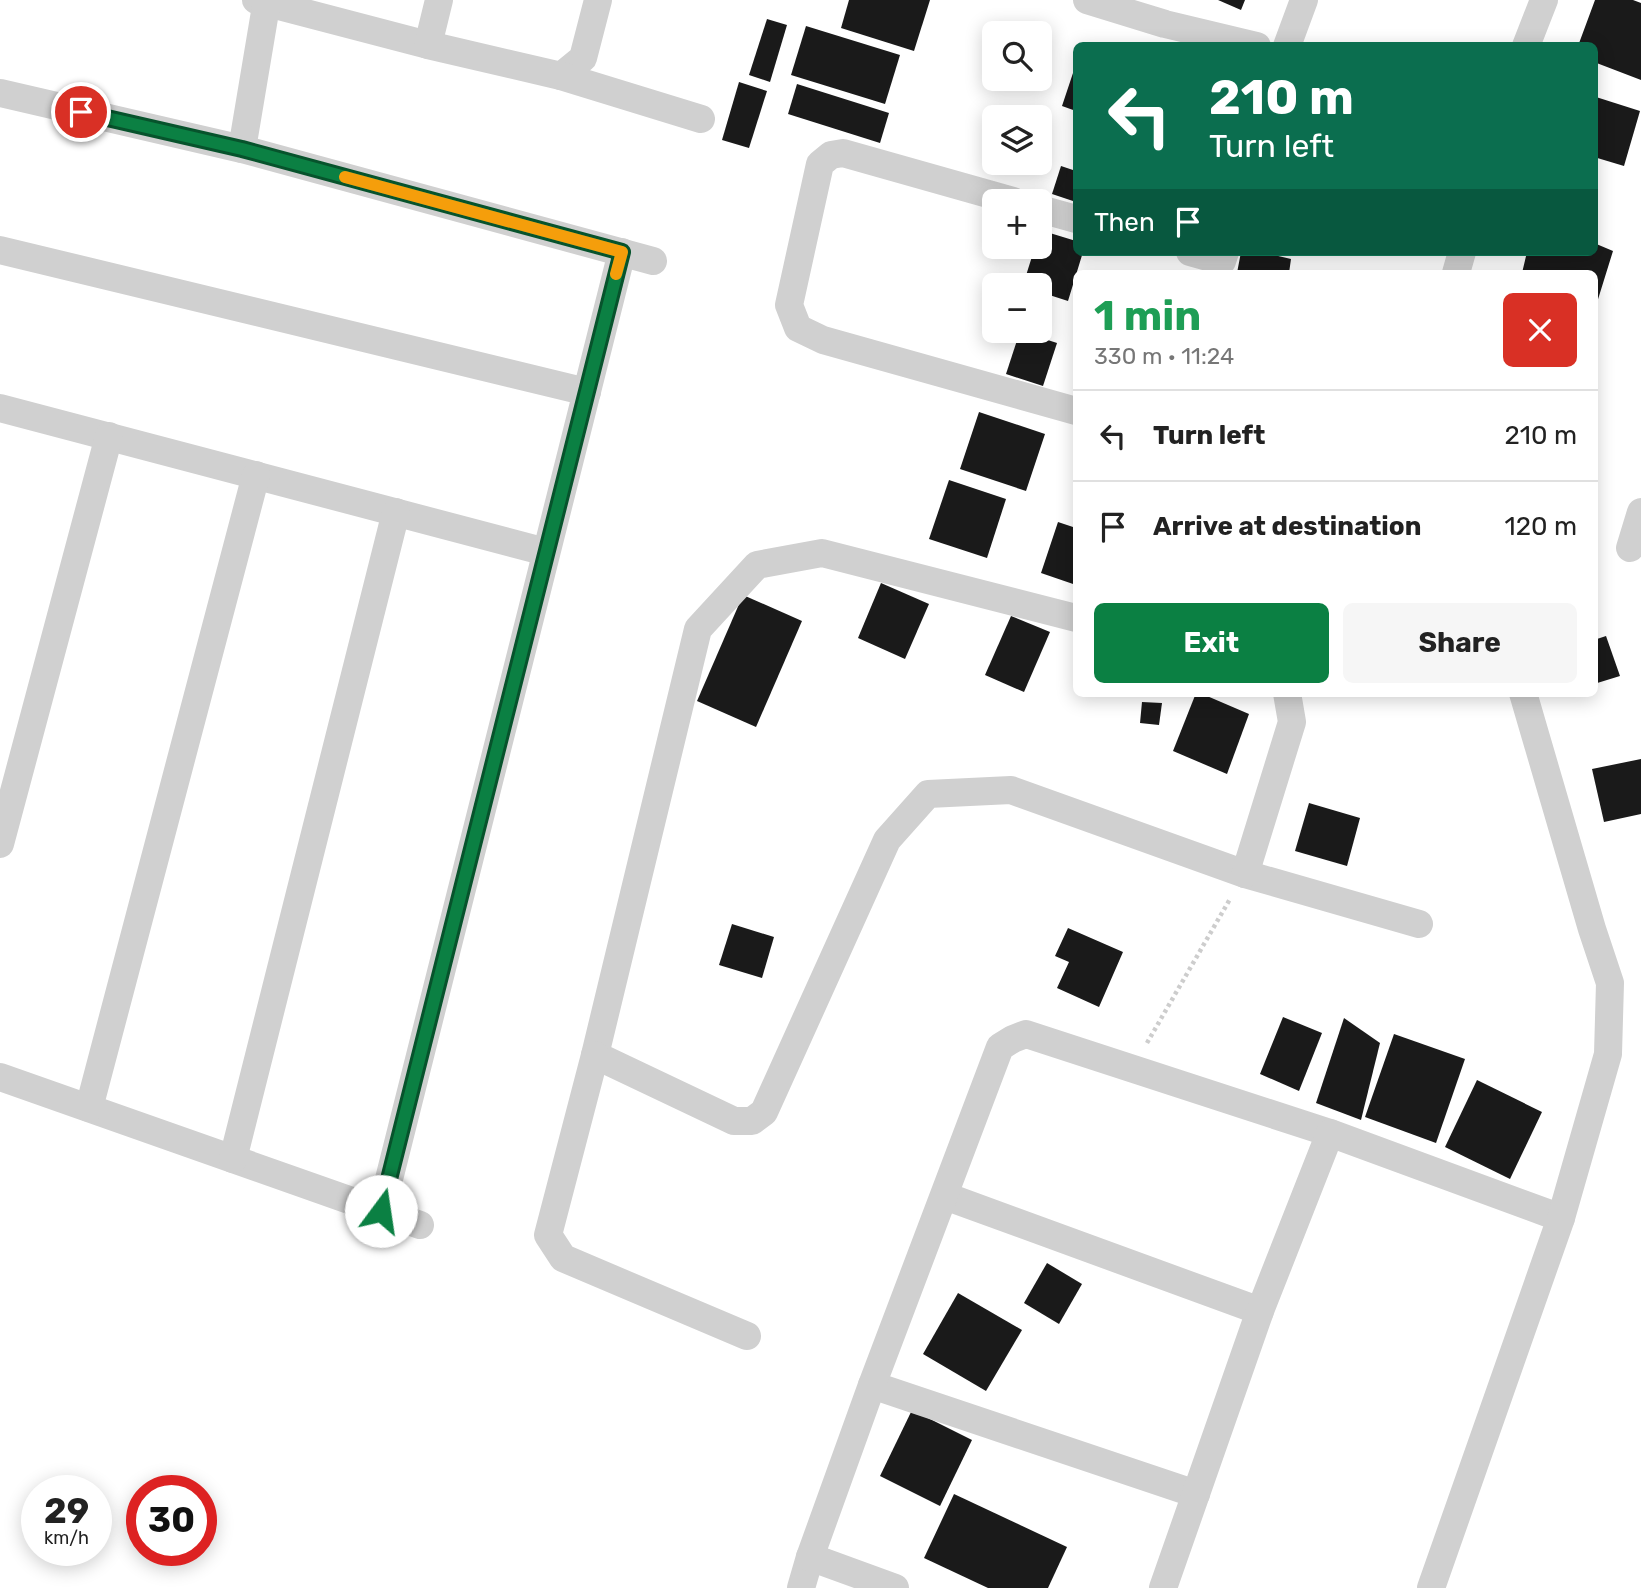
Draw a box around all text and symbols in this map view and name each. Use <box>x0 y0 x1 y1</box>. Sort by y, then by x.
map controls <box>982 21 1052 343</box>
button: search <box>982 21 1052 91</box>
text: 210 m <box>1209 68 1354 126</box>
icon: left <box>1094 70 1185 161</box>
pin <box>51 82 111 142</box>
icon: arrive <box>62 93 100 131</box>
button: layers <box>982 105 1052 175</box>
text: Turn left <box>1209 127 1334 165</box>
button: + <box>982 189 1052 259</box>
icon: arrive <box>1169 203 1207 241</box>
text: Then <box>1094 207 1155 238</box>
button: − <box>982 273 1052 343</box>
text: 1 min <box>1094 291 1201 341</box>
button: close <box>1503 293 1577 367</box>
text: 330 m · 11:24 <box>1094 342 1234 370</box>
icon: left <box>1094 417 1132 455</box>
text: Turn left <box>1153 420 1265 451</box>
text: 210 m <box>1505 420 1577 451</box>
icon: arrive <box>1094 508 1132 546</box>
text: Arrive at destination <box>1153 511 1421 542</box>
text: 120 m <box>1505 511 1577 542</box>
button: Exit <box>1094 603 1329 683</box>
button: Share <box>1343 603 1577 683</box>
position arrow <box>344 1174 418 1248</box>
speed limit sign: 30 <box>126 1475 217 1566</box>
text: 29 <box>44 1490 89 1532</box>
text: km/h <box>44 1527 89 1549</box>

